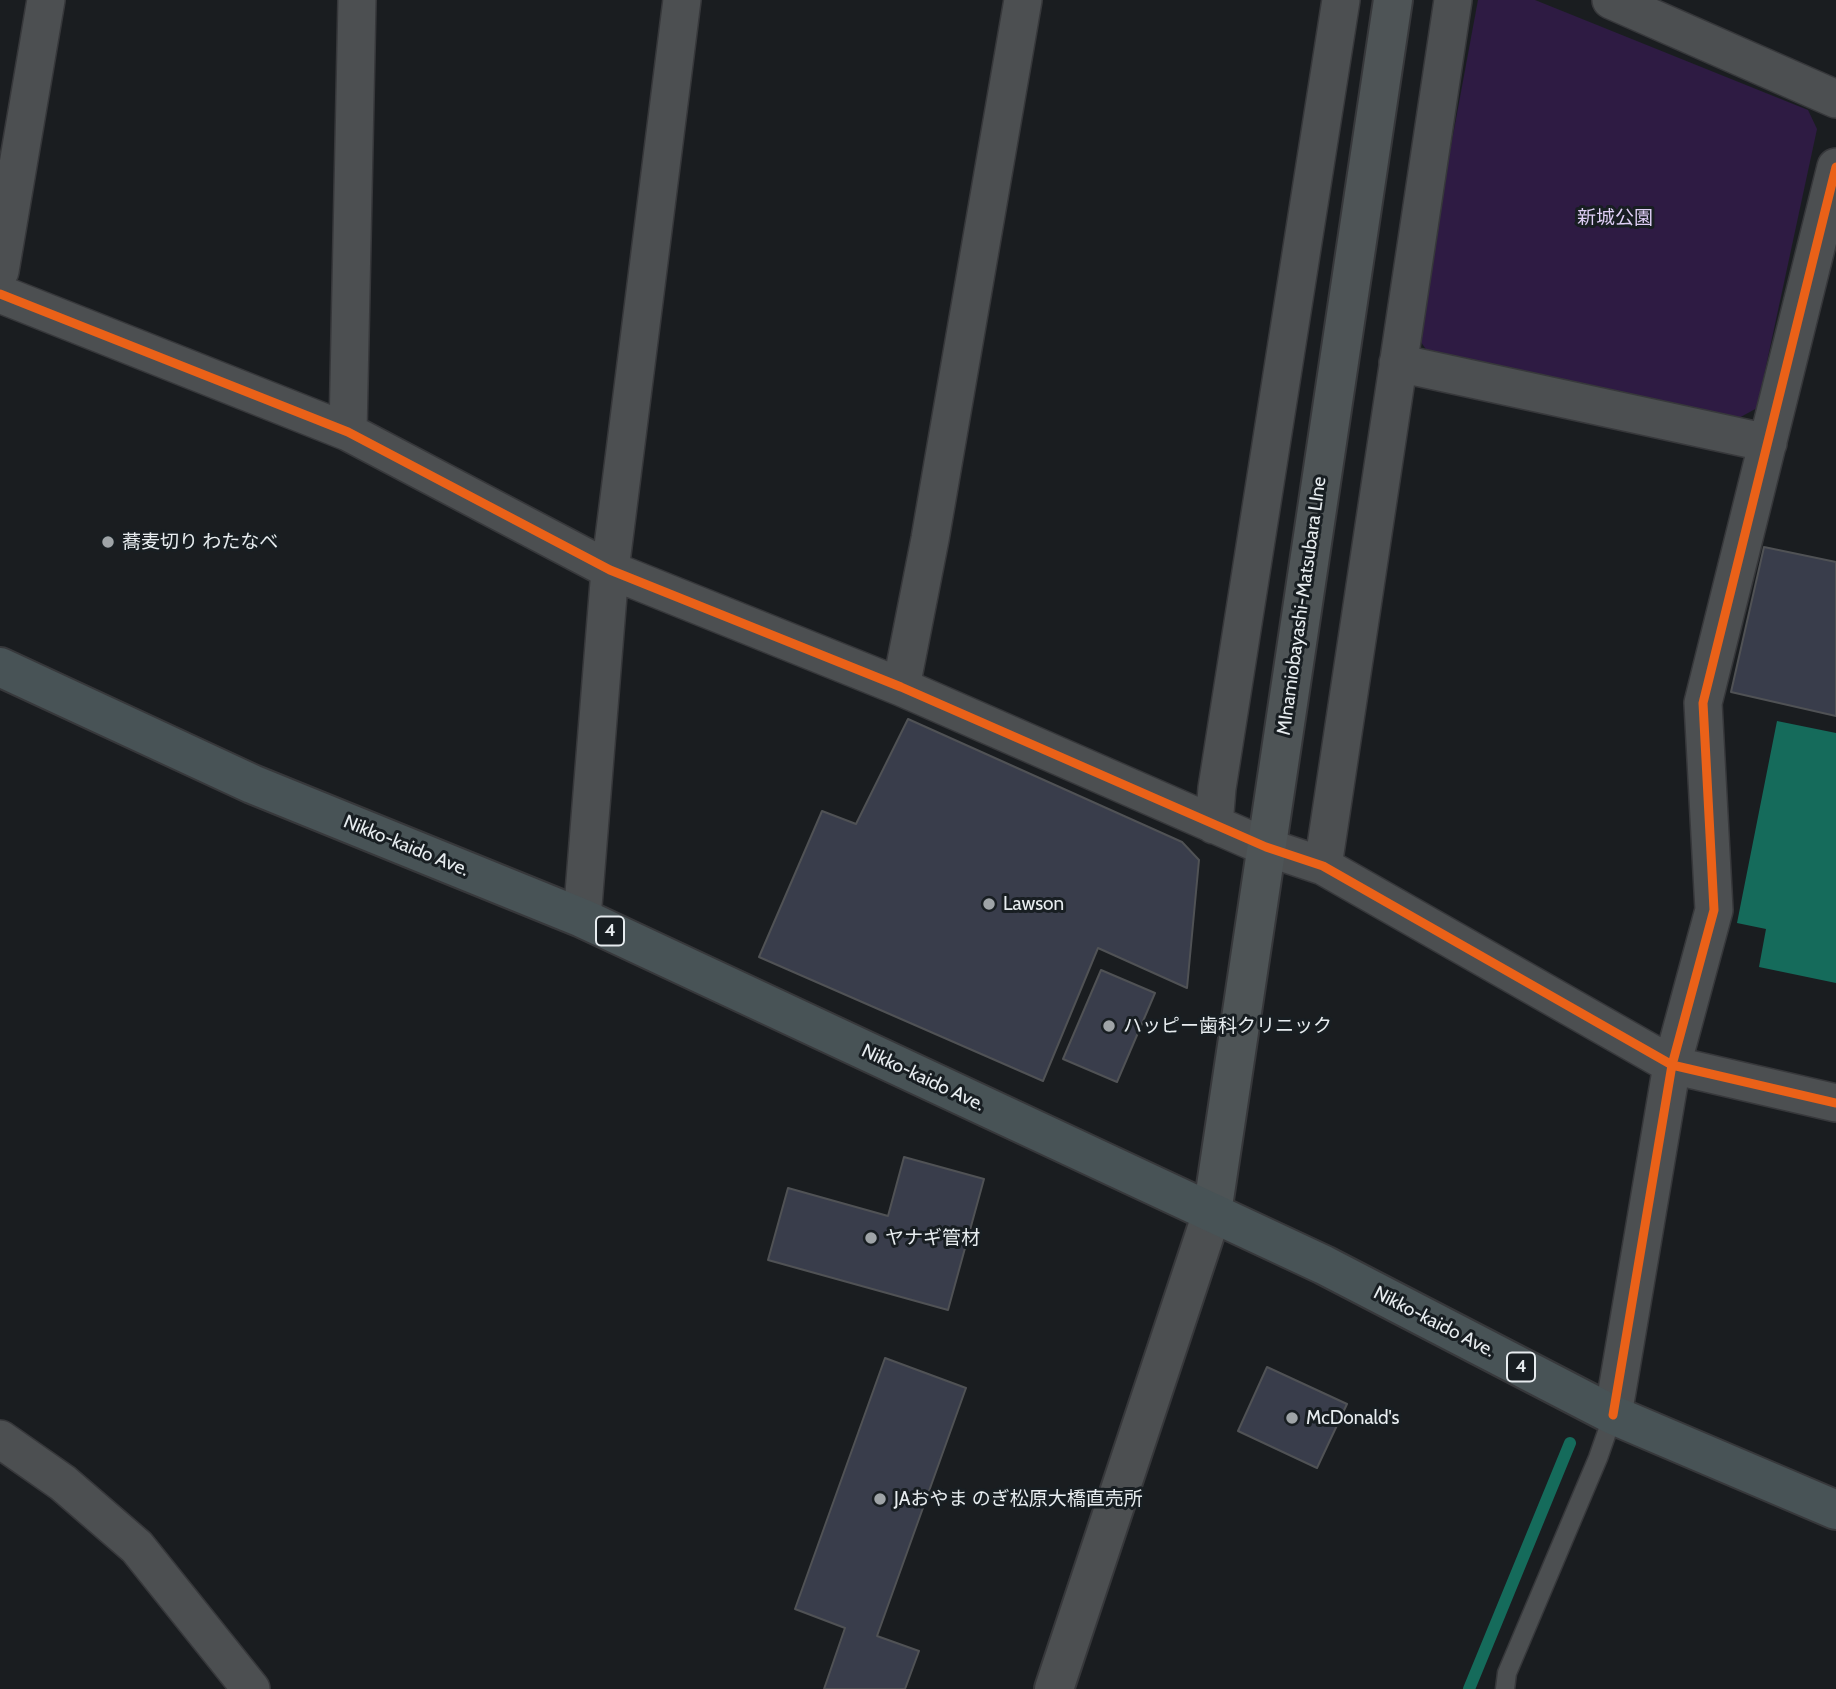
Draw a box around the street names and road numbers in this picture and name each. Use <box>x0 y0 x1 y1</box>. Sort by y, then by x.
street label: MInamiobayashi-Matsubara LIne <box>1273 475 1331 737</box>
street label: Nikko-kaido Ave. <box>340 811 472 881</box>
road number: 4 <box>596 916 624 946</box>
street label: Nikko-kaido Ave. <box>858 1040 988 1116</box>
street label: Nikko-kaido Ave. <box>1370 1282 1498 1362</box>
road number: 4 <box>1507 1352 1535 1382</box>

